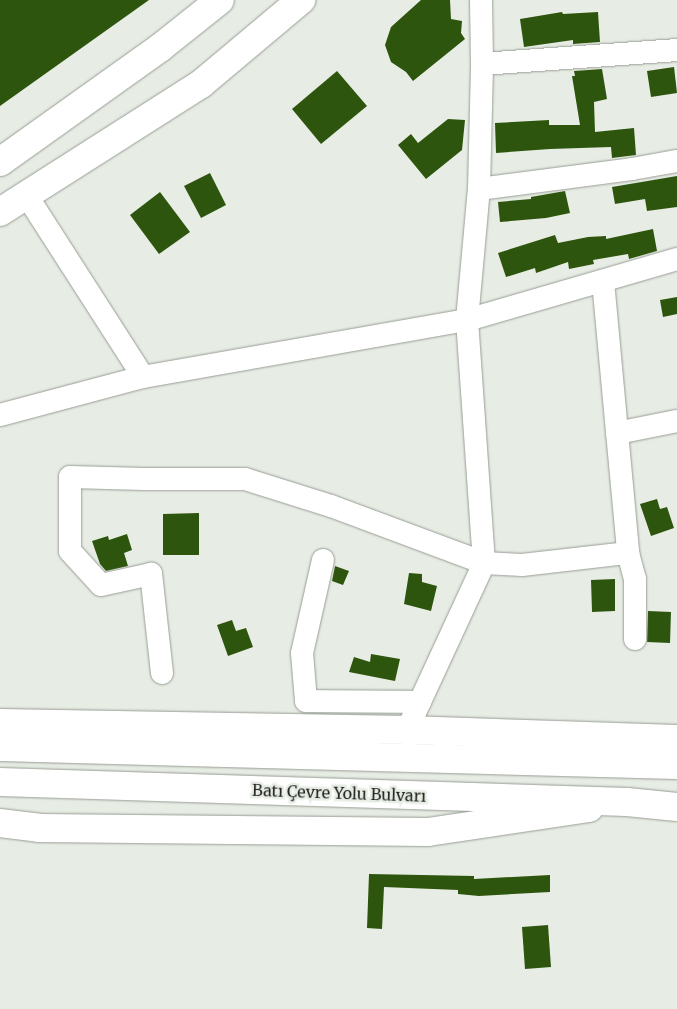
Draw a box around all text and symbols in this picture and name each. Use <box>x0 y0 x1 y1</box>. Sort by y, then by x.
street label: Batı Çevre Yolu Bulvarı <box>252 780 426 806</box>

